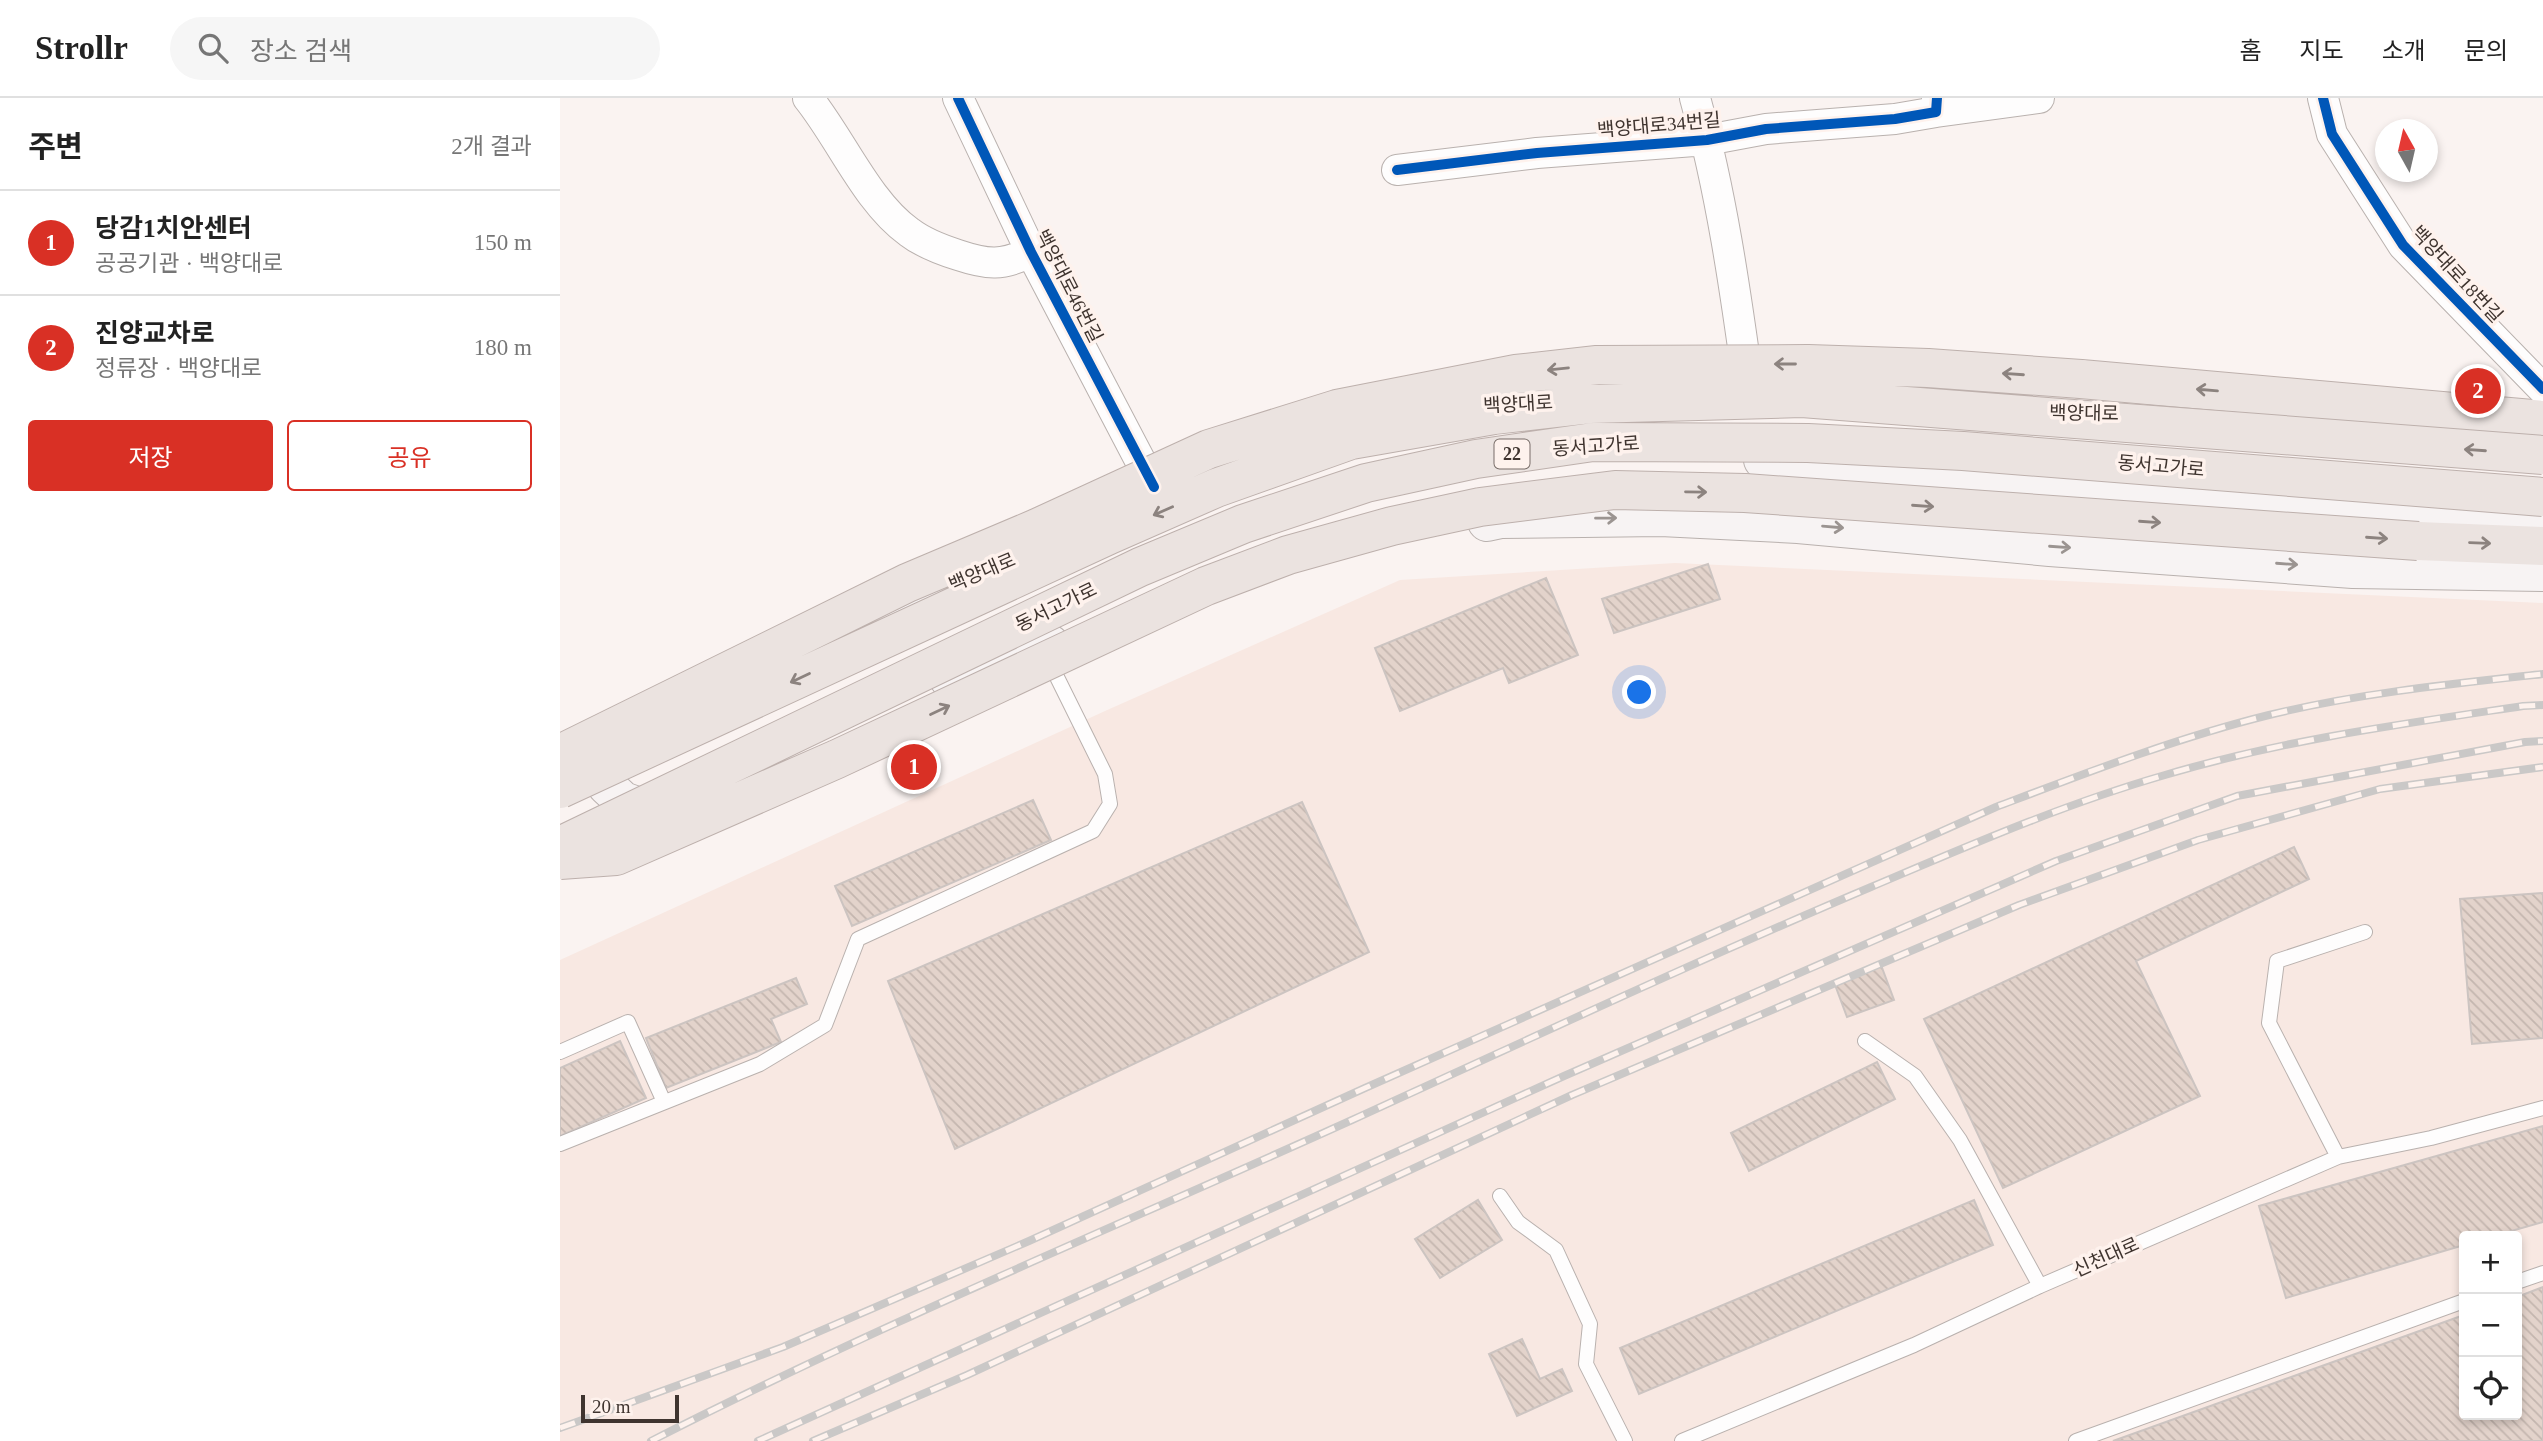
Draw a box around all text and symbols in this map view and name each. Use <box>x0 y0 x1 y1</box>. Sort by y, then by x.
search box <box>170 17 660 80</box>
icon: search <box>194 29 232 67</box>
text: Strollr <box>35 30 128 66</box>
text: 장소 검색 <box>250 37 352 66</box>
text: 홈 <box>2239 38 2261 64</box>
text: 지도 <box>2299 38 2344 64</box>
text: 소개 <box>2382 38 2426 64</box>
text: 문의 <box>2464 38 2508 64</box>
street label: 백양대로34번길 <box>1596 109 1722 141</box>
north arrow <box>2375 119 2438 182</box>
text: 주변 <box>28 130 83 163</box>
text: 2개 결과 <box>451 134 532 159</box>
text: 당감1치안센터 <box>95 214 252 243</box>
street label: 백양대로18번길 <box>2407 222 2507 326</box>
street label: 백양대로46번길 <box>1032 226 1106 346</box>
text: 1 <box>45 230 57 255</box>
text: 150 m <box>474 230 532 255</box>
text: 공공기관 · 백양대로 <box>95 251 283 276</box>
text: 진양교차로 <box>95 319 215 348</box>
text: 2 <box>45 335 57 360</box>
text: 180 m <box>474 335 532 360</box>
text: 정류장 · 백양대로 <box>95 356 262 381</box>
one-way arrow <box>1774 357 1797 371</box>
one-way arrow <box>1547 363 1570 376</box>
pin: 2 <box>2455 365 2501 417</box>
one-way arrow <box>2002 367 2024 380</box>
one-way arrow <box>2196 383 2218 396</box>
street label: 백양대로 <box>1483 392 1553 416</box>
street label: 백양대로 <box>2049 402 2119 424</box>
button: 저장 <box>28 420 273 491</box>
button: 공유 <box>287 420 532 491</box>
street label: 동서고가로 <box>1552 432 1640 460</box>
road number: 22 <box>1494 440 1530 468</box>
one-way arrow <box>2464 443 2487 456</box>
street label: 동서고가로 <box>2117 452 2205 480</box>
one-way arrow <box>1684 485 1707 499</box>
one-way arrow <box>1911 500 1934 513</box>
one-way arrow <box>1153 505 1174 518</box>
one-way arrow <box>1594 511 1617 525</box>
one-way arrow <box>2138 516 2161 529</box>
one-way arrow <box>1821 521 1844 534</box>
one-way arrow <box>2365 532 2388 545</box>
one-way arrow <box>2469 537 2492 550</box>
one-way arrow <box>2048 541 2071 554</box>
street label: 백양대로 <box>946 549 1018 595</box>
one-way arrow <box>2275 558 2297 571</box>
street label: 동서고가로 <box>1012 578 1100 636</box>
one-way arrow <box>790 671 811 685</box>
your location <box>1622 675 1656 709</box>
one-way arrow <box>929 703 950 717</box>
pin: 1 <box>891 741 937 793</box>
map controls <box>2459 1231 2522 1420</box>
button: + <box>2459 1231 2522 1294</box>
street label: 신천대로 <box>2070 1233 2142 1281</box>
button: − <box>2459 1294 2522 1357</box>
button: locate <box>2459 1357 2522 1420</box>
scale bar <box>581 1392 679 1424</box>
text: 20 m <box>592 1396 631 1417</box>

